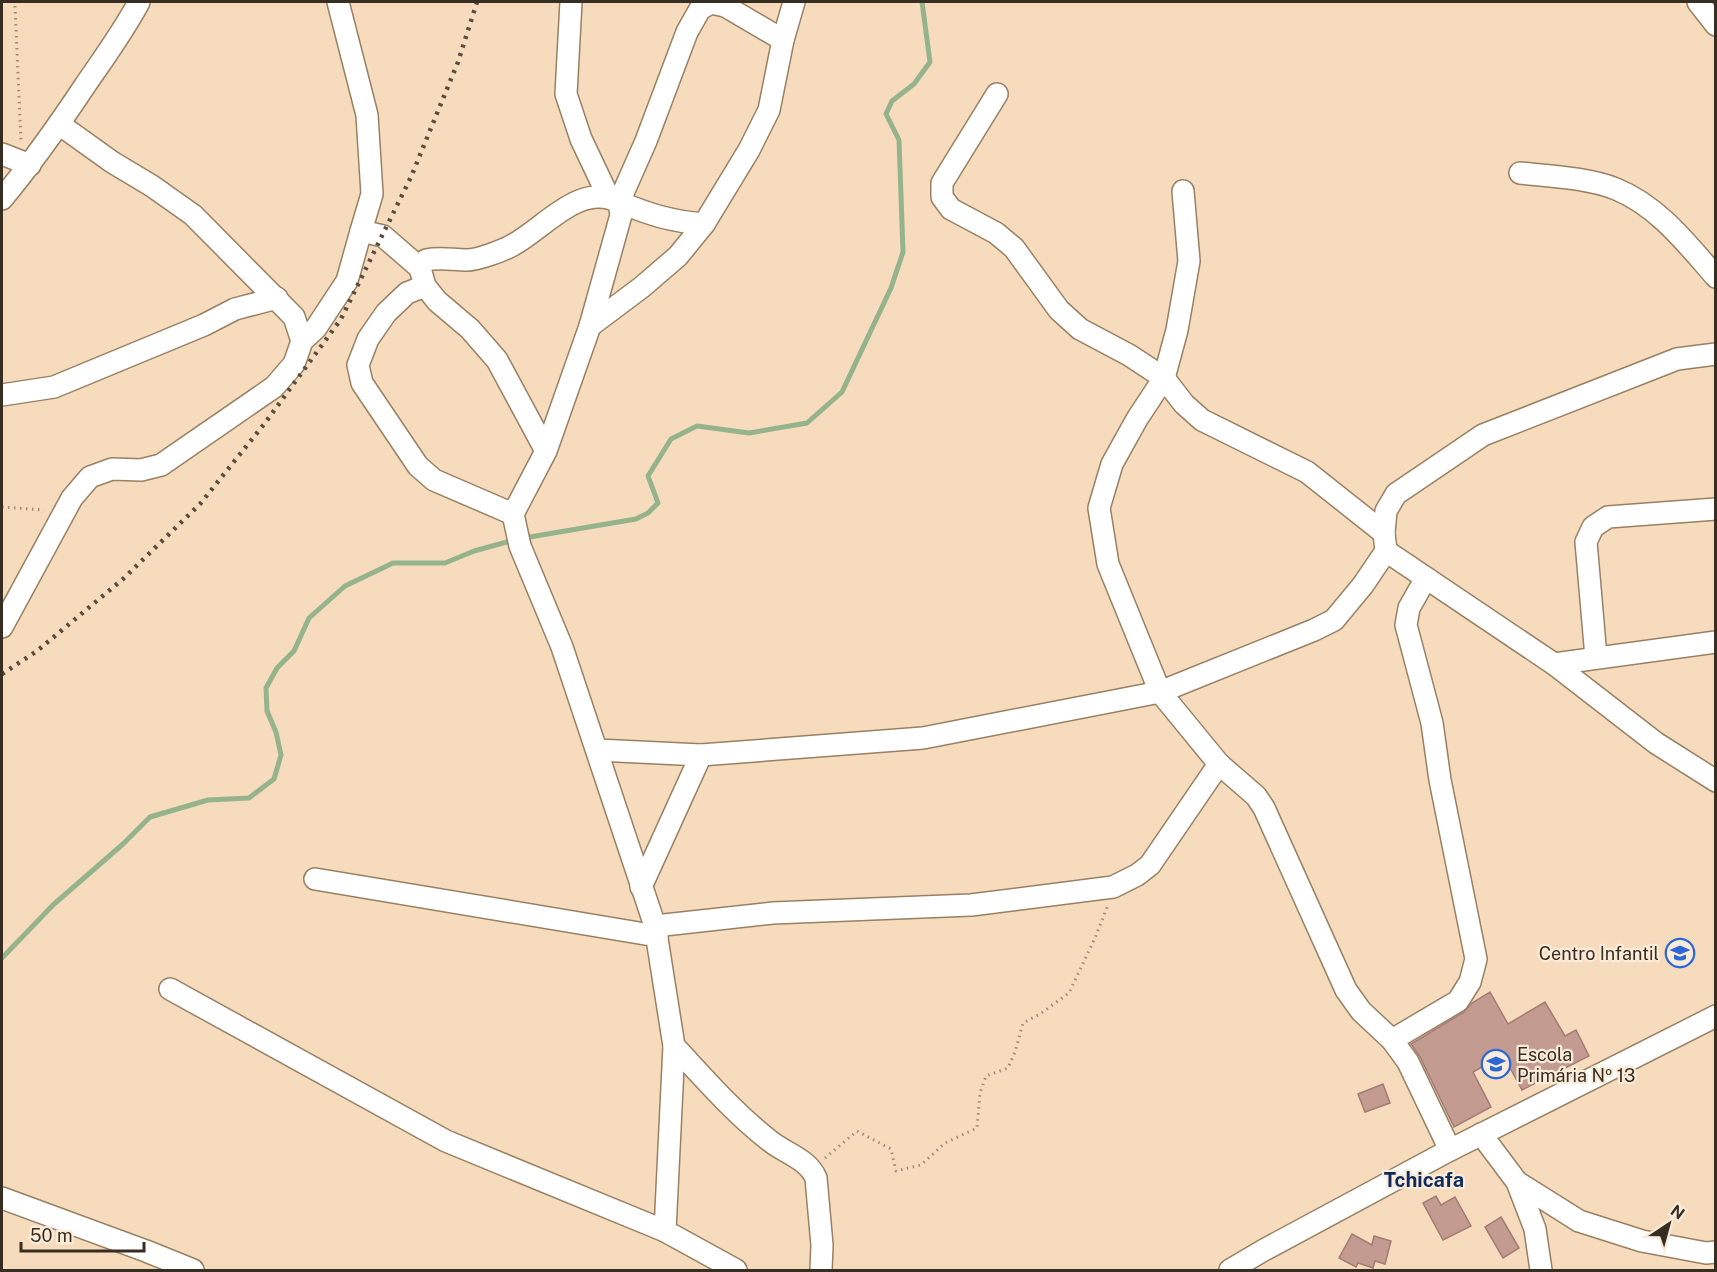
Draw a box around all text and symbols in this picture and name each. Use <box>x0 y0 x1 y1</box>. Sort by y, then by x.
school or university icon: Centro Infantil <box>1664 937 1696 969</box>
place label: Centro Infantil <box>1539 943 1659 964</box>
place label: Escola Primária Nº 13 <box>1517 1044 1635 1086</box>
school or university icon: Escola Primária Nº 13 <box>1480 1048 1512 1080</box>
district label: Tchicafa <box>1384 1168 1464 1192</box>
north arrow <box>1639 1194 1699 1254</box>
text: N <box>1667 1201 1688 1224</box>
scale bar <box>21 1215 144 1253</box>
text: 50 m <box>30 1225 73 1246</box>

